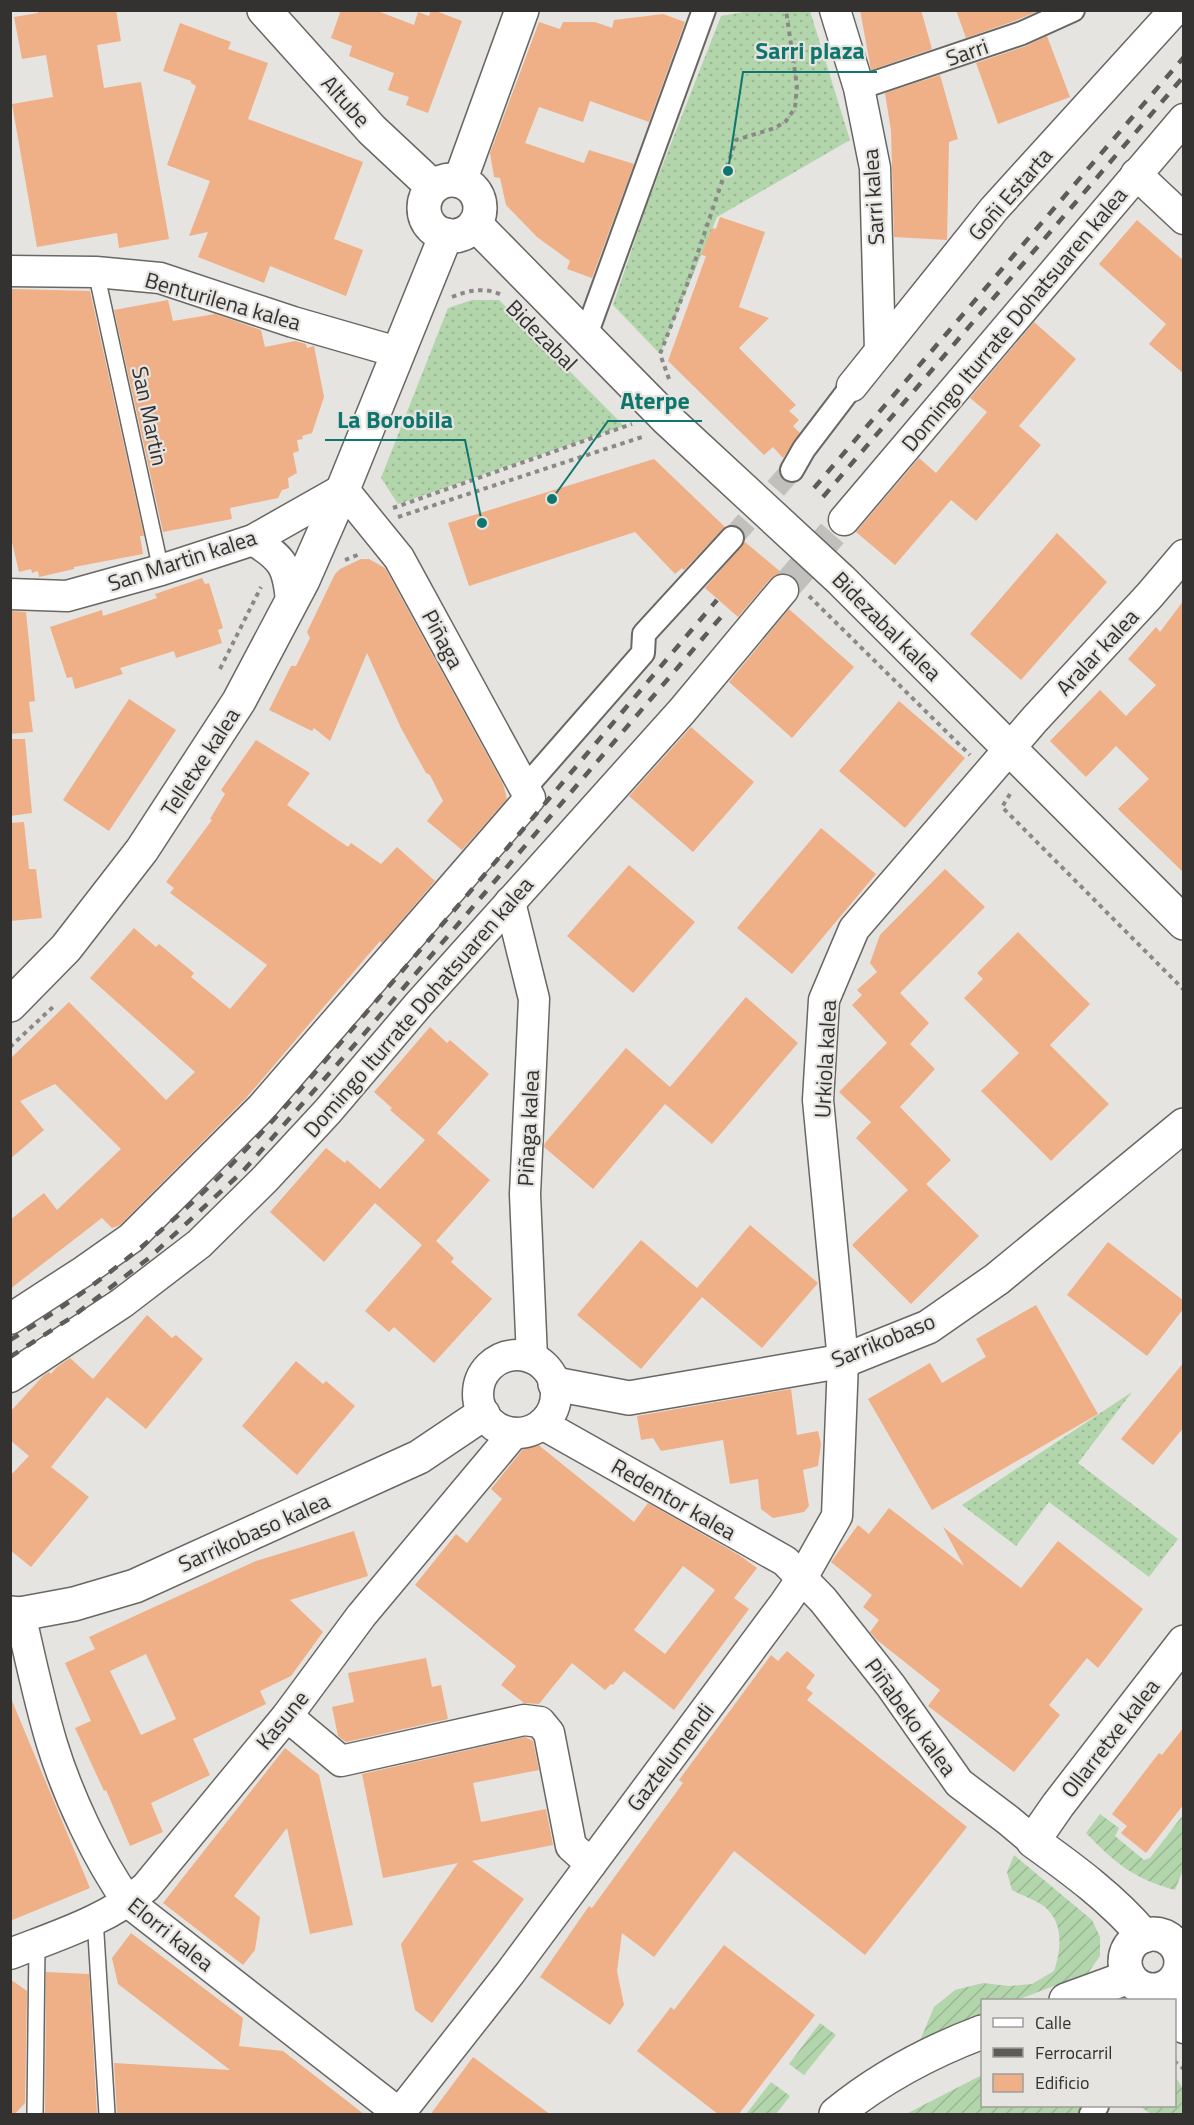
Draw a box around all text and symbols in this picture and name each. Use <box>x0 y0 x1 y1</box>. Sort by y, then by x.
street label: Sarri <box>941 29 993 75</box>
callout: Sarri plaza <box>743 30 877 72</box>
text: Sarri plaza <box>755 32 865 68</box>
street label: Altube <box>313 67 379 135</box>
street label: Goñi Estarta <box>960 140 1060 248</box>
street label: Sarri kalea <box>853 148 893 246</box>
street label: Domingo Iturrate Dohatsuaren kalea <box>893 179 1135 459</box>
street label: Benturilena kalea <box>141 262 305 340</box>
street label: Bidezabal <box>498 291 586 379</box>
street label: San Martin <box>123 363 177 469</box>
callout: Aterpe <box>608 379 702 421</box>
text: Aterpe <box>620 382 690 418</box>
callout: La Borobila <box>325 398 465 440</box>
text: La Borobila <box>337 401 453 437</box>
street label: San Martin kalea <box>103 520 261 600</box>
street label: Bidezabal kalea <box>824 563 950 689</box>
street label: Aralar kalea <box>1047 601 1147 703</box>
street label: Piñaga <box>413 603 473 675</box>
street label: Telletxe kalea <box>152 701 248 823</box>
street label: Domingo Iturrate Dohatsuaren kalea <box>295 869 541 1145</box>
street label: Urkiola kalea <box>805 999 845 1119</box>
street label: Piñaga kalea <box>508 1069 548 1187</box>
street label: Sarrikobaso <box>826 1304 940 1376</box>
street label: Redentor kalea <box>605 1449 743 1549</box>
street label: Sarrikobaso kalea <box>173 1483 335 1581</box>
street label: Piñabeko kalea <box>856 1651 966 1783</box>
street label: Ollarretxe kalea <box>1052 1671 1168 1805</box>
street label: Kasune <box>247 1683 317 1757</box>
street label: Gaztelumendi <box>618 1696 722 1818</box>
street label: Elorri kalea <box>120 1889 222 1979</box>
legend <box>981 1999 1176 2107</box>
text: Calle <box>1035 2009 1071 2036</box>
text: Ferrocarril <box>1035 2039 1112 2066</box>
text: Edificio <box>1035 2069 1089 2096</box>

